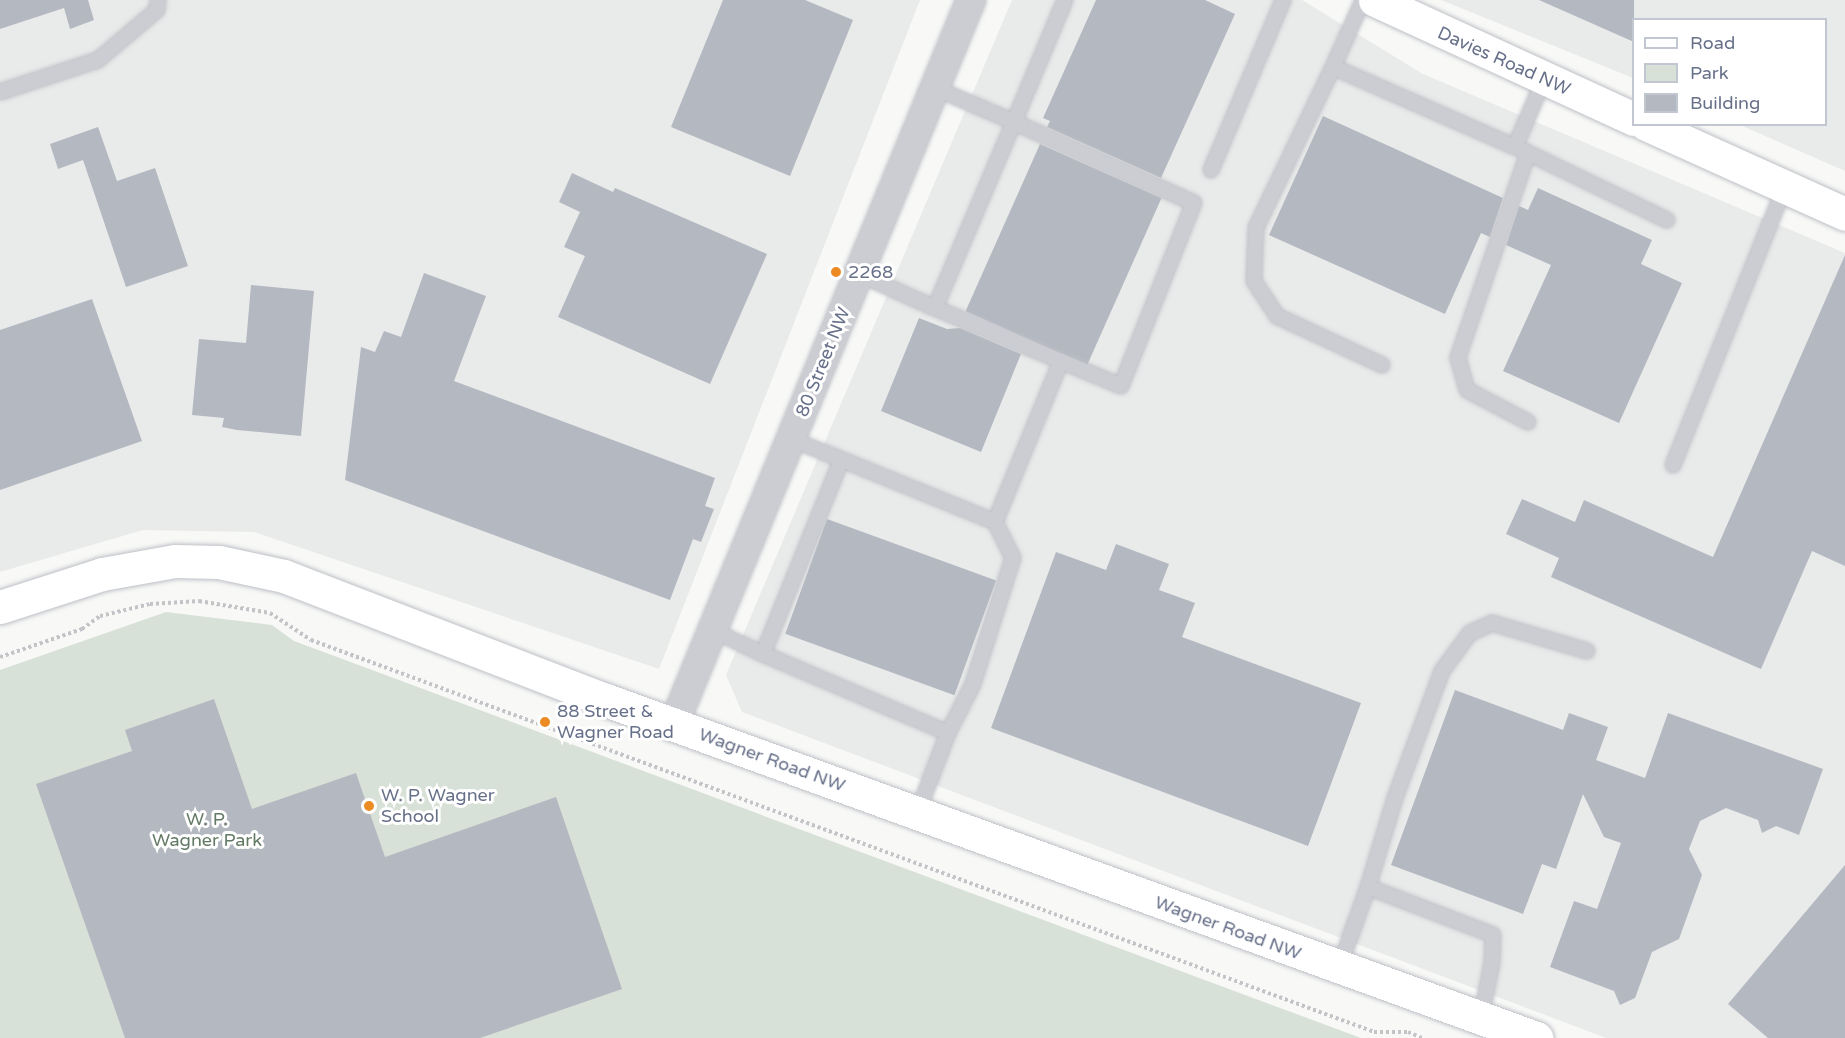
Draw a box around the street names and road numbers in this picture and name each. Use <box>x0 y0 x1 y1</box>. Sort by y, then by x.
street label: Davies Road NW <box>1434 22 1574 100</box>
street label: 80 Street NW <box>791 304 855 420</box>
street label: Wagner Road NW <box>696 723 848 797</box>
street label: Wagner Road NW <box>1152 891 1304 965</box>

